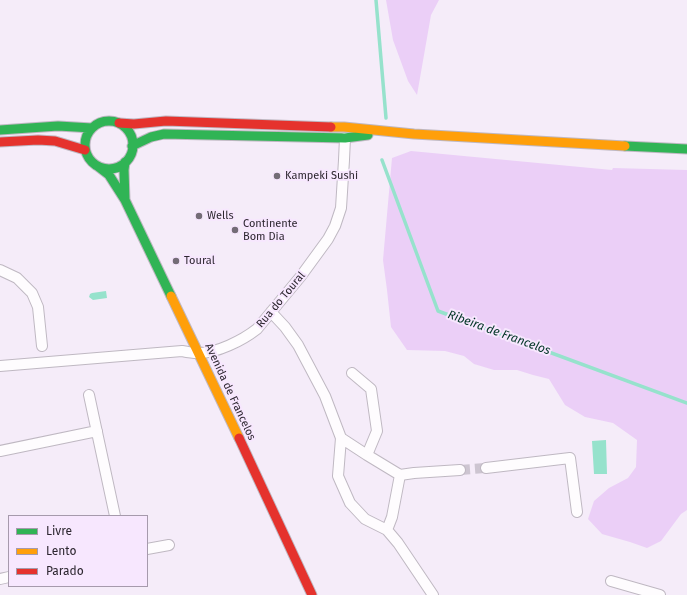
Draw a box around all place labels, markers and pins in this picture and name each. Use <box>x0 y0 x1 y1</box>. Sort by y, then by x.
place label: Kampeki Sushi <box>285 169 358 183</box>
marker: Kampeki Sushi <box>272 171 282 181</box>
place label: Wells <box>207 209 234 223</box>
marker: Wells <box>194 211 204 221</box>
place label: Continente Bom Dia <box>243 217 298 243</box>
marker: Continente Bom Dia <box>230 225 240 235</box>
place label: Toural <box>184 254 215 268</box>
marker: Toural <box>171 256 181 266</box>

